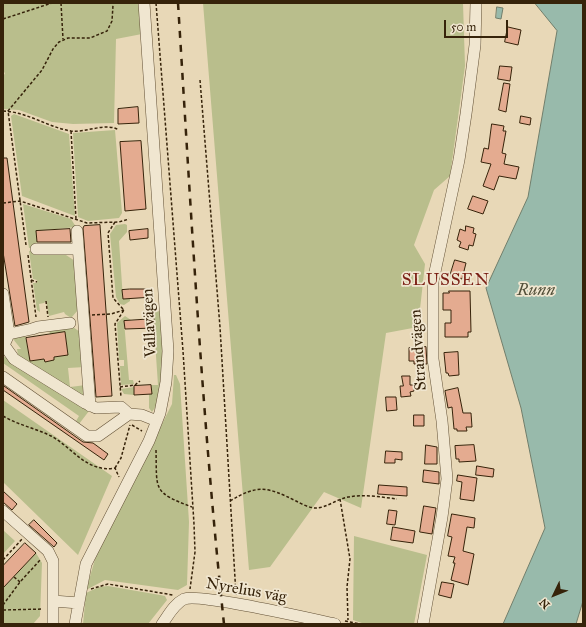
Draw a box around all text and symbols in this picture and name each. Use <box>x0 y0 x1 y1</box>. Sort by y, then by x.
scale bar <box>446 12 510 38</box>
text: 50 m <box>451 20 476 34</box>
district label: SLUSSEN <box>402 271 490 291</box>
water label: Runn <box>517 281 555 301</box>
street label: Vallavägen <box>139 288 161 358</box>
street label: Strandvägen <box>407 309 431 391</box>
street label: Nyrelius väg <box>204 574 288 608</box>
north arrow <box>534 575 574 615</box>
text: N <box>537 596 553 611</box>

